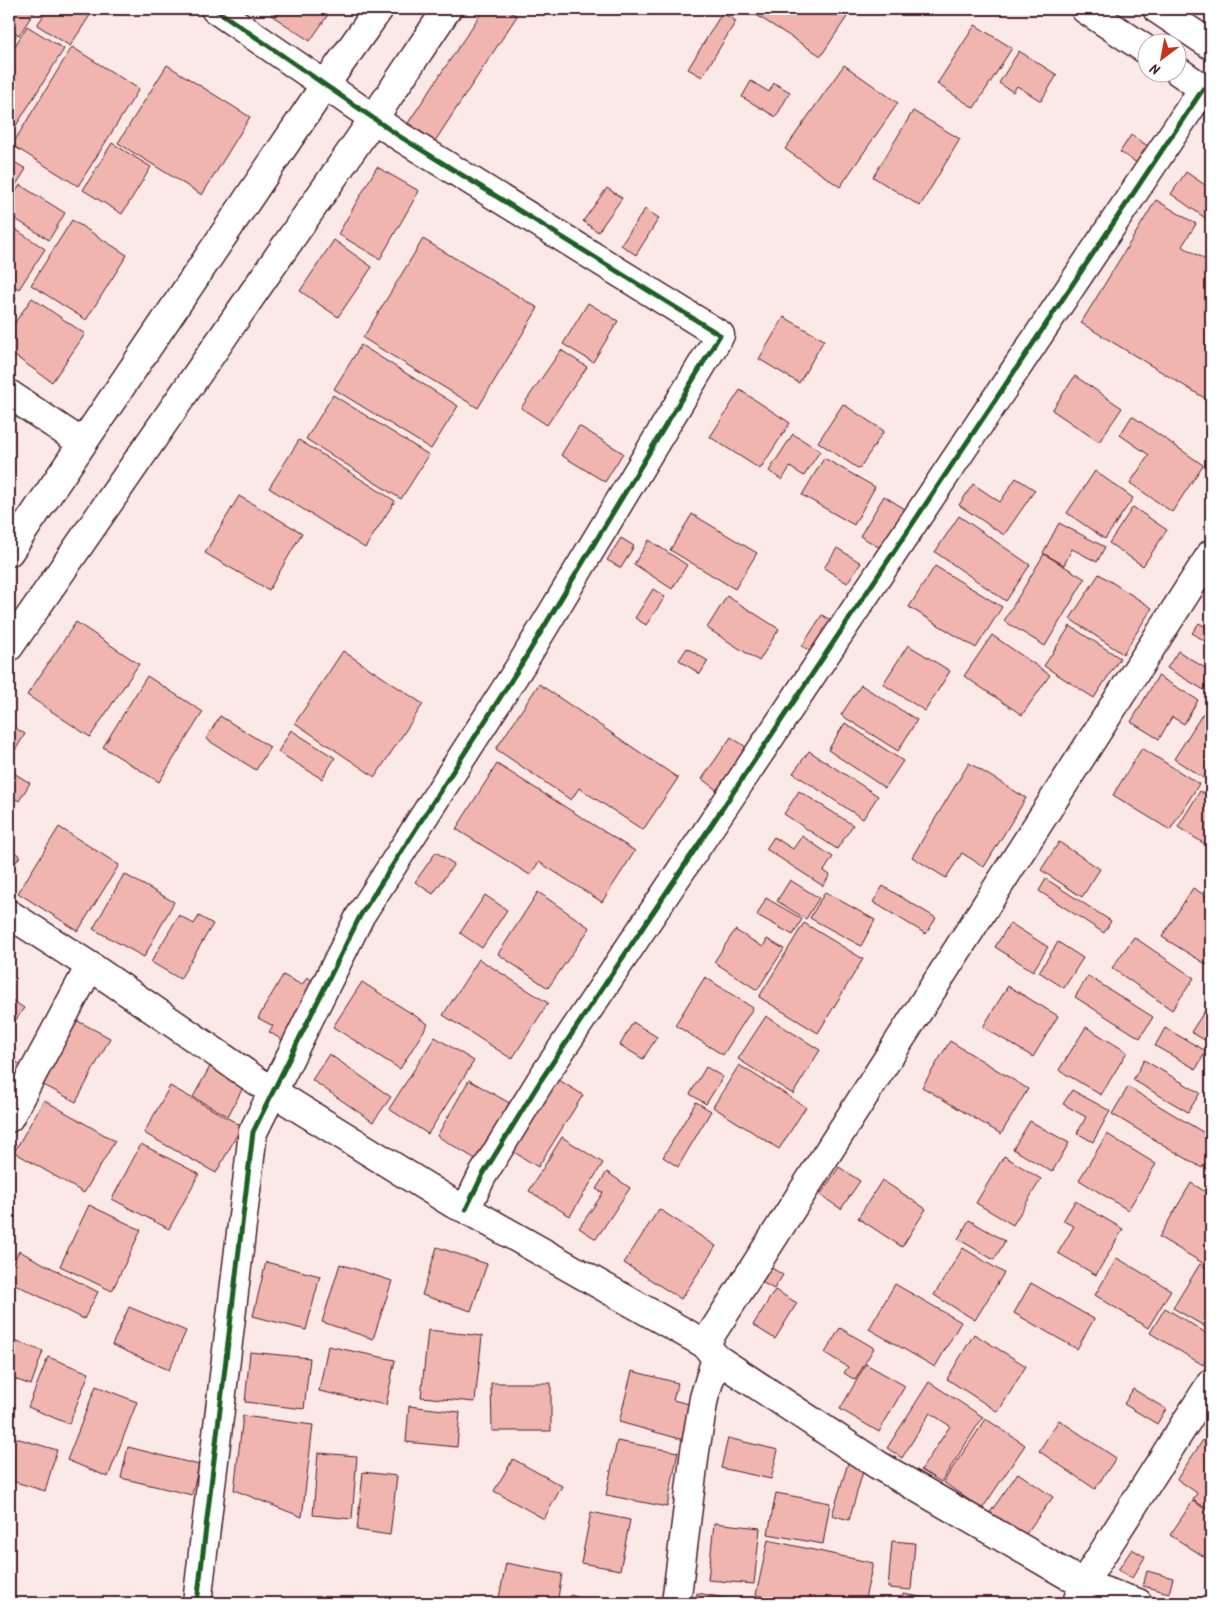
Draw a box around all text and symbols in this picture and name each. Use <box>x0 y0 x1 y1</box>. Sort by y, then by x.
north arrow <box>1138 32 1188 82</box>
text: N <box>1146 56 1165 80</box>

